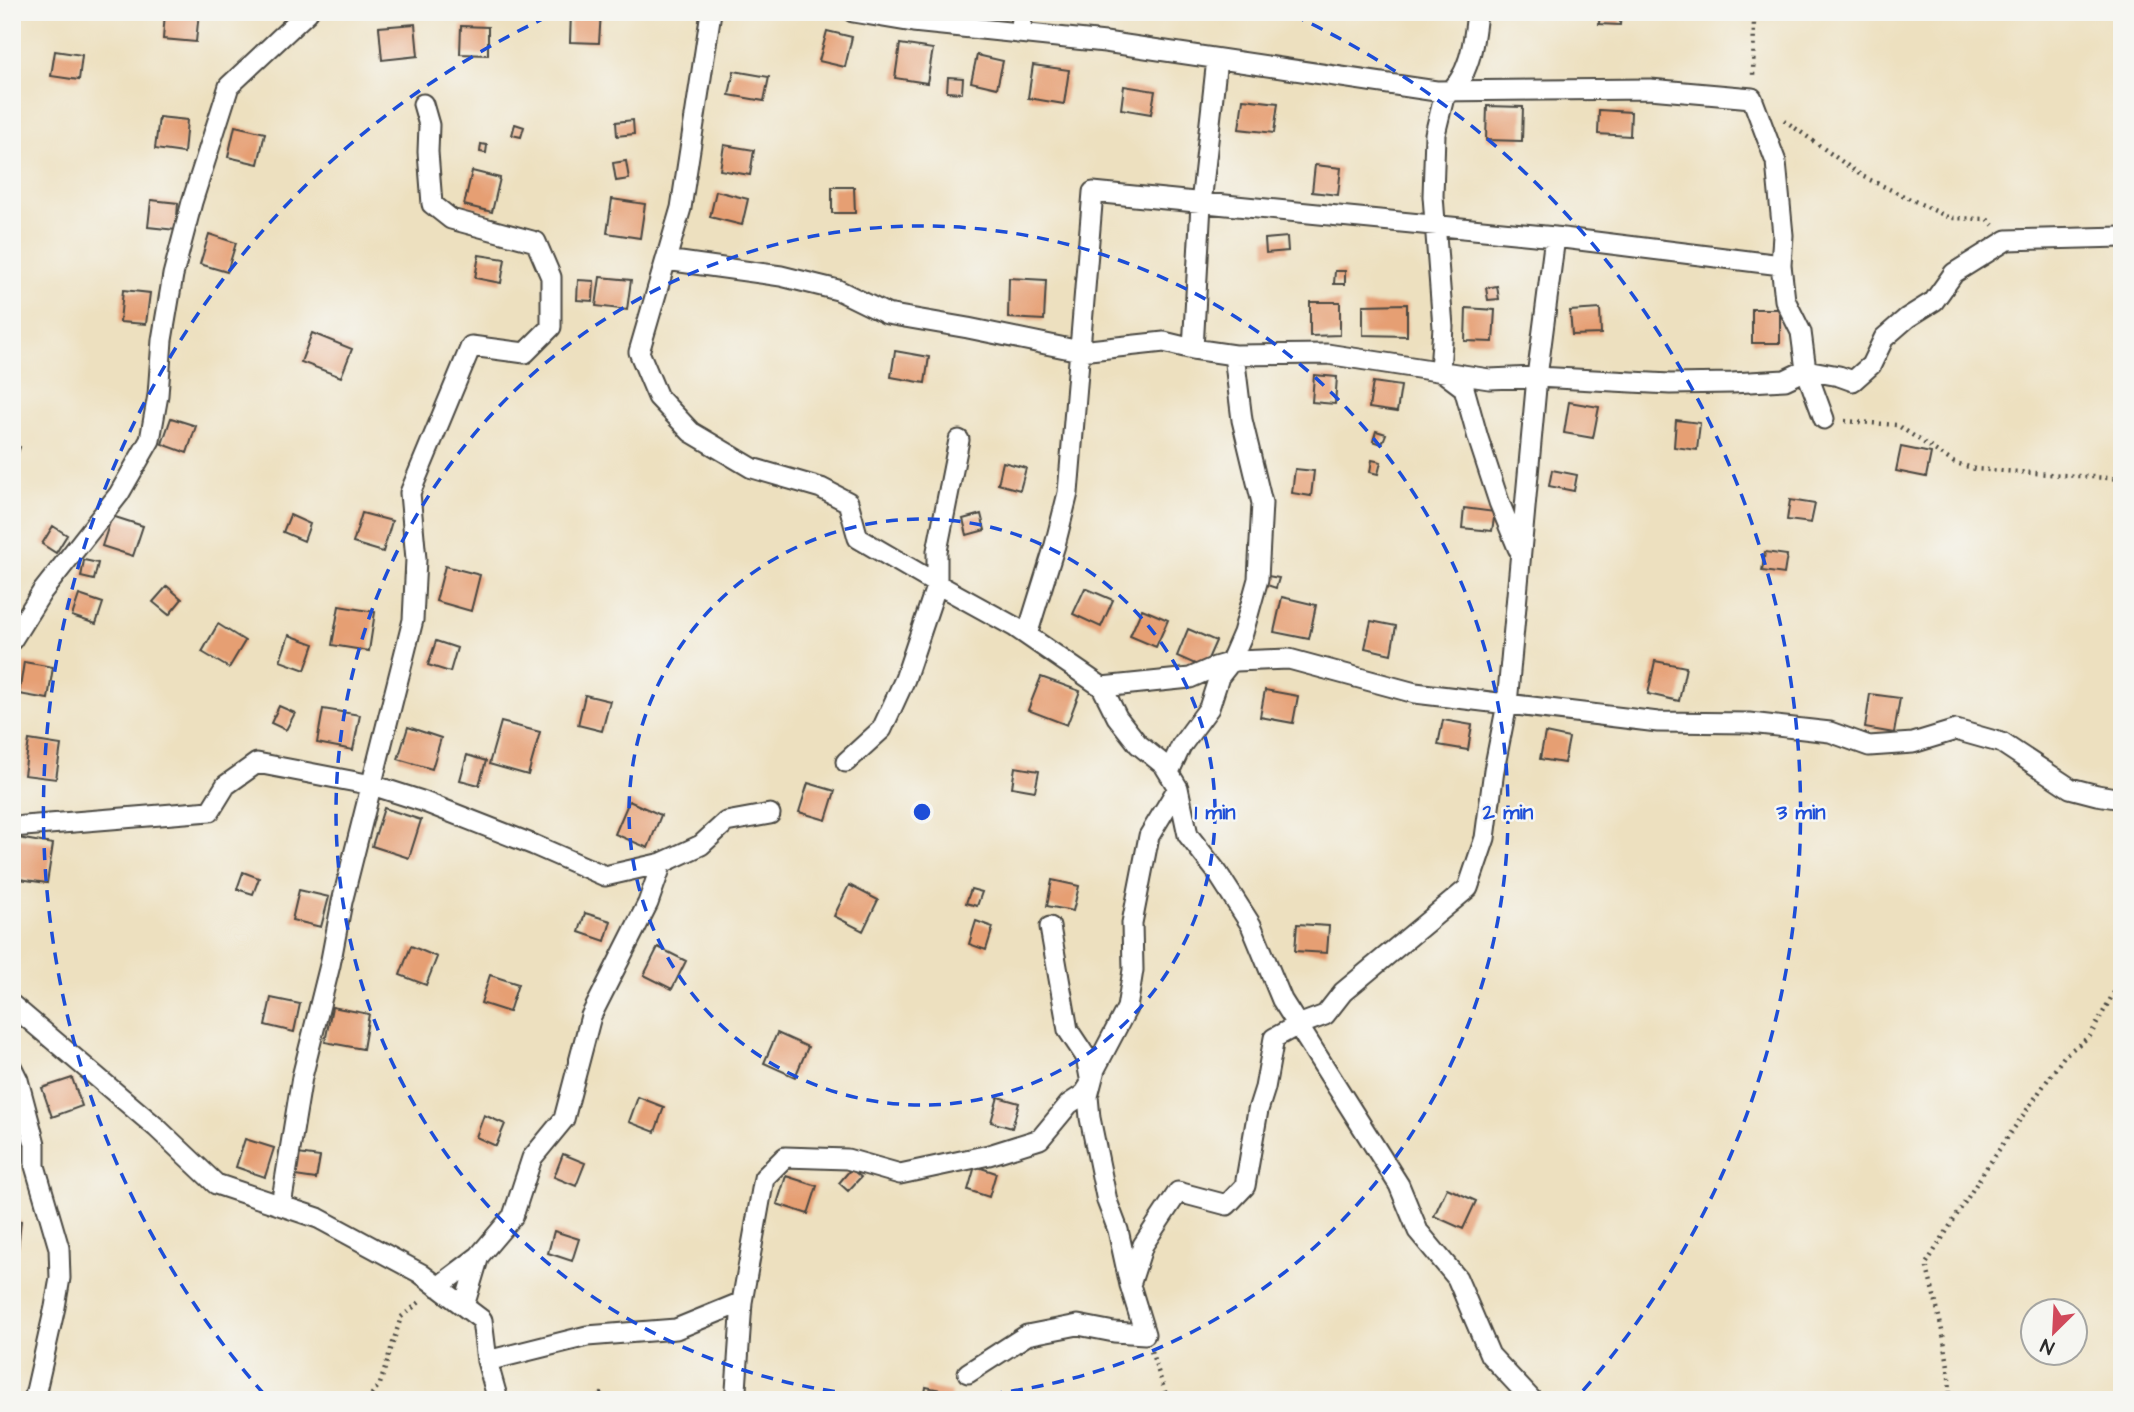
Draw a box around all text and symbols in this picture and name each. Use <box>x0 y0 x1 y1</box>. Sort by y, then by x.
text: 1 min <box>1194 798 1236 827</box>
text: 2 min <box>1482 798 1534 827</box>
text: 3 min <box>1775 798 1826 827</box>
centre of rings <box>910 800 934 824</box>
north arrow <box>2018 1296 2088 1366</box>
text: N <box>2037 1331 2059 1361</box>

